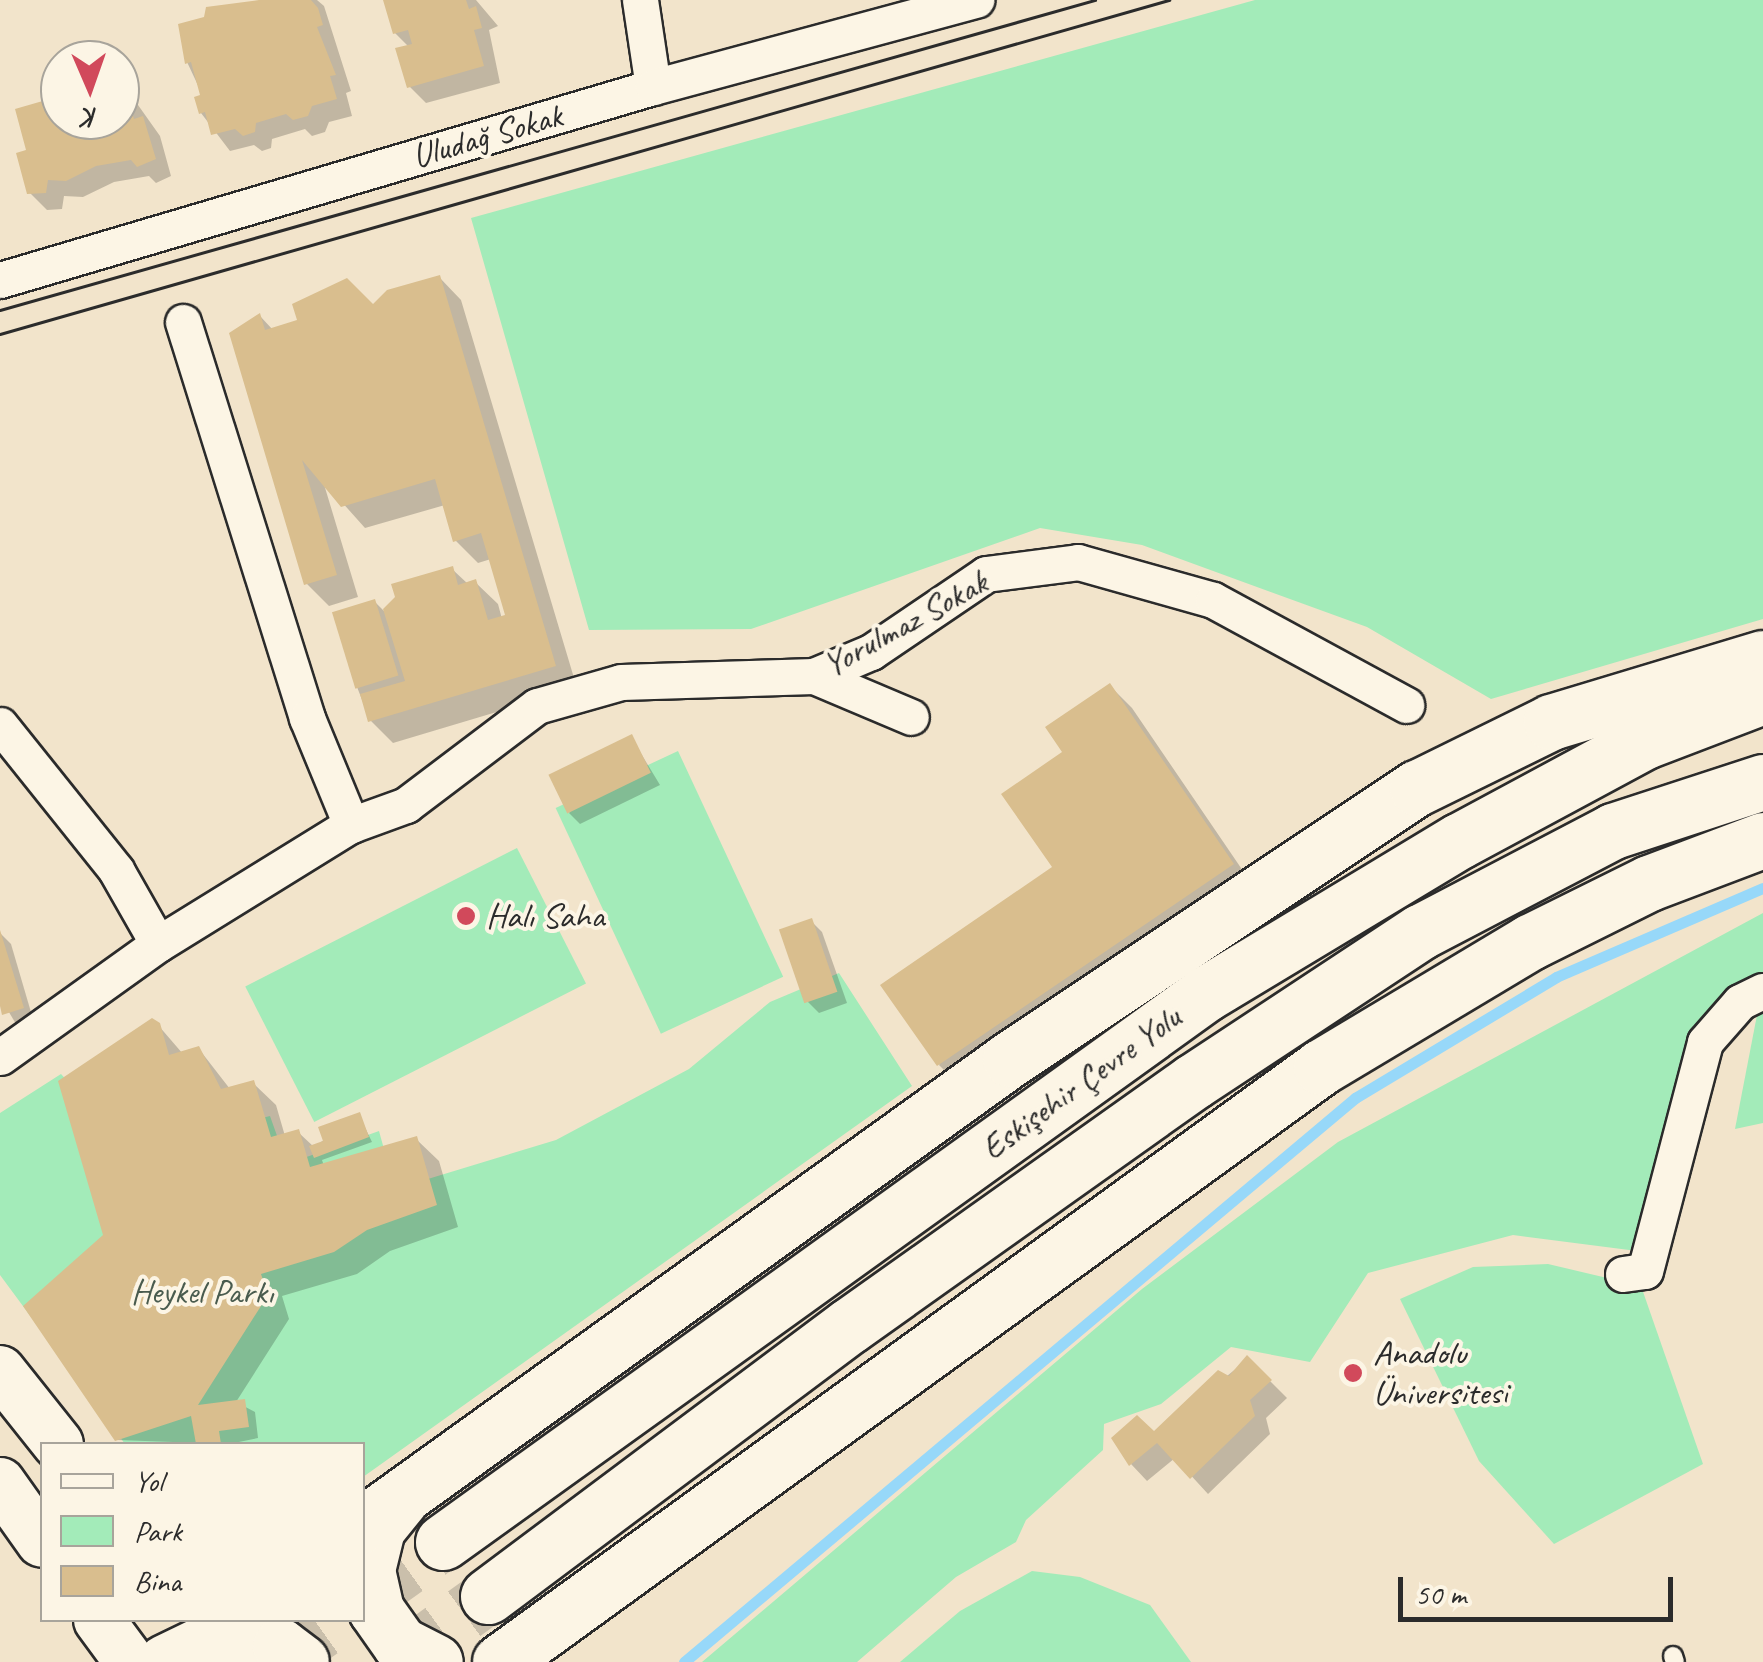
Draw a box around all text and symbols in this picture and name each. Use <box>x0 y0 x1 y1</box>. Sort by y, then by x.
north arrow <box>40 40 140 140</box>
street label: Uludağ Sokak <box>407 95 567 177</box>
text: K <box>83 101 99 136</box>
street label: Yorulmaz Sokak <box>815 562 995 686</box>
place label: Halı Saha <box>486 895 604 937</box>
marker: Halı Saha <box>455 905 477 927</box>
street label: Eskişehir Çevre Yolu <box>973 997 1189 1169</box>
park label: Heykel Parkı <box>130 1271 274 1313</box>
place label: Anadolu Üniversitesi <box>1373 1332 1508 1414</box>
marker: Anadolu Üniversitesi <box>1342 1362 1364 1384</box>
legend <box>40 1442 365 1622</box>
text: Yol <box>134 1462 163 1500</box>
text: Park <box>134 1512 182 1550</box>
scale bar <box>1403 1557 1678 1619</box>
text: Bina <box>134 1562 181 1600</box>
text: 50 m <box>1415 1575 1466 1613</box>

